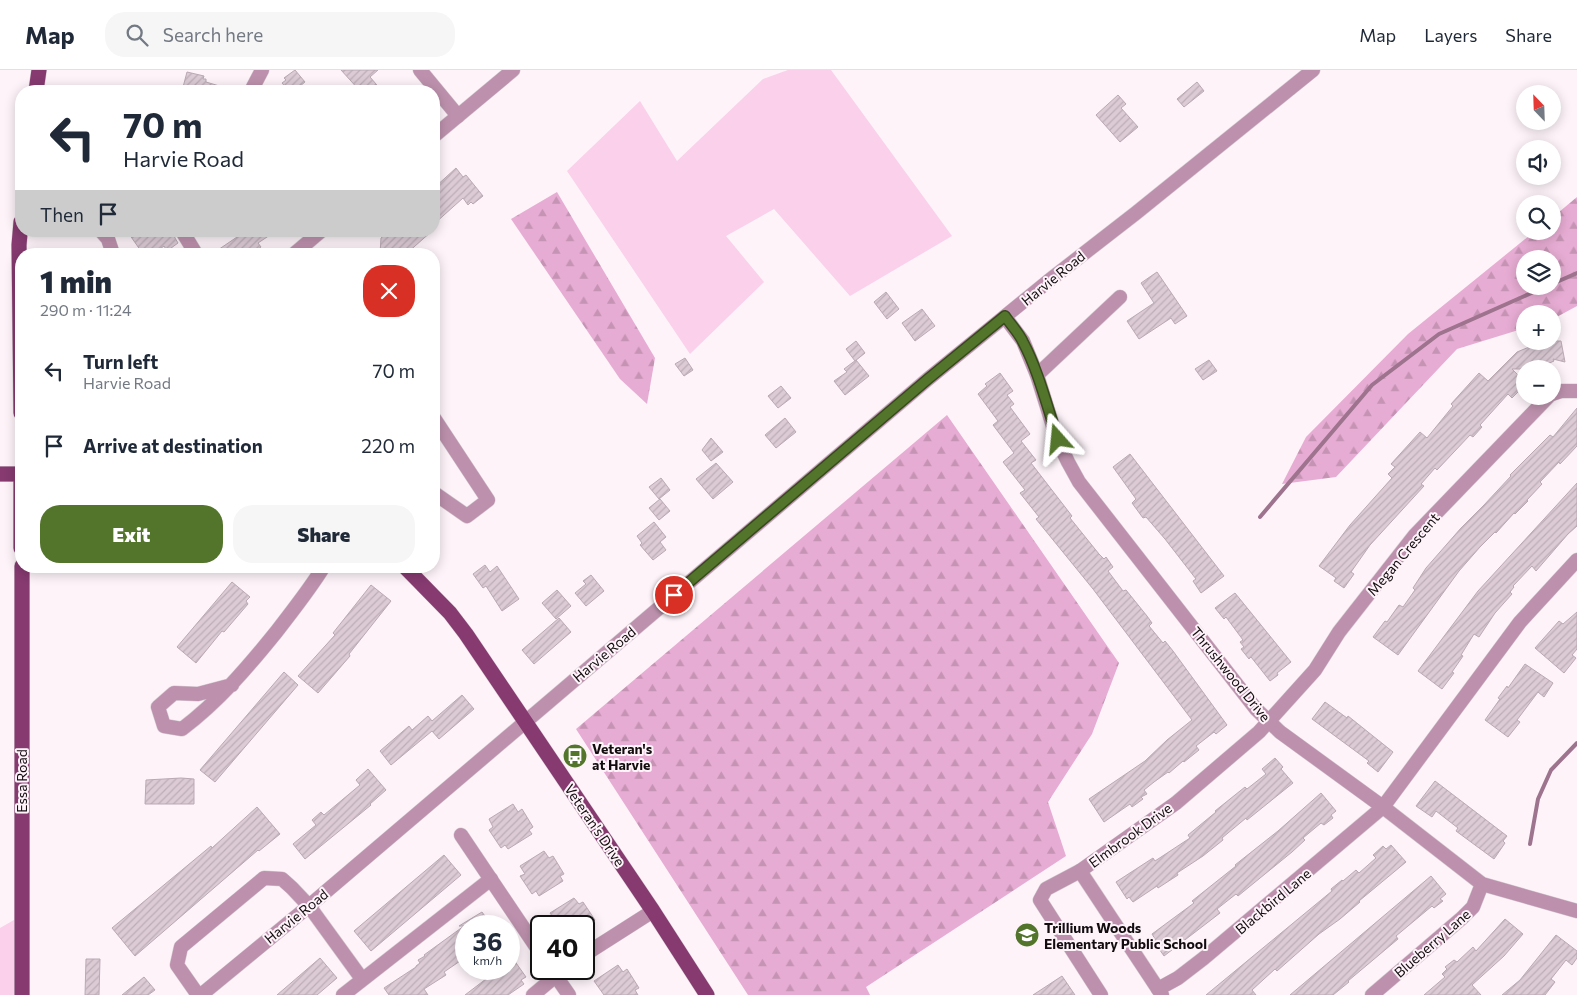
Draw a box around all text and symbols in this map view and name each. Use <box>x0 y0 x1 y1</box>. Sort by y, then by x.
search box <box>105 12 455 57</box>
text: Map <box>25 20 75 49</box>
icon: search <box>123 21 151 49</box>
text: Search here <box>163 23 263 46</box>
text: Map <box>1359 24 1396 46</box>
text: Layers <box>1424 24 1477 46</box>
text: Share <box>1505 24 1552 46</box>
north arrow <box>1516 85 1561 130</box>
map controls <box>1516 85 1561 405</box>
text: 70 m <box>123 102 203 145</box>
icon: left <box>40 105 105 170</box>
button: sound <box>1516 140 1561 185</box>
text: Harvie Road <box>123 145 244 172</box>
button: search <box>1516 195 1561 240</box>
icon: arrive <box>94 200 122 228</box>
text: Then <box>40 203 84 226</box>
street label: Harvie Road <box>1018 247 1088 309</box>
button: layers <box>1516 250 1561 295</box>
text: 1 min <box>40 262 112 299</box>
button: close <box>363 265 415 317</box>
text: 290 m · 11:24 <box>40 300 132 319</box>
button: + <box>1516 305 1561 350</box>
text: Turn left <box>83 350 158 373</box>
icon: left <box>40 357 68 385</box>
text: 70 m <box>372 359 415 382</box>
button: − <box>1516 360 1561 405</box>
text: Harvie Road <box>83 373 171 392</box>
position arrow <box>1031 412 1083 464</box>
icon: arrive <box>40 432 68 460</box>
text: Arrive at destination <box>83 434 263 457</box>
text: 220 m <box>361 434 415 457</box>
button: Exit <box>40 505 223 563</box>
button: Share <box>233 505 415 563</box>
street label: Megan Crescent <box>1363 509 1443 599</box>
pin <box>653 574 695 616</box>
icon: arrive <box>660 581 688 609</box>
street label: Harvie Road <box>569 623 639 685</box>
street label: Thrushwood Drive <box>1188 623 1274 725</box>
place label: Veteran's at Harvie <box>592 740 653 773</box>
bus stop icon: Veteran's at Harvie <box>562 743 588 769</box>
street label: Essa Road <box>13 749 30 813</box>
street label: Veteran's Drive <box>561 781 629 869</box>
street label: Elmbrook Drive <box>1085 799 1175 871</box>
street label: Blackbird Lane <box>1232 865 1314 937</box>
street label: Harvie Road <box>261 885 331 947</box>
street label: Blueberry Lane <box>1390 905 1474 981</box>
speed limit sign: 40 <box>530 915 595 980</box>
place label: Trillium Woods Elementary Public School <box>1044 919 1207 952</box>
school or university icon: Trillium Woods Elementary Public School <box>1014 922 1040 948</box>
text: 36 <box>473 926 503 956</box>
text: km/h <box>473 953 502 967</box>

